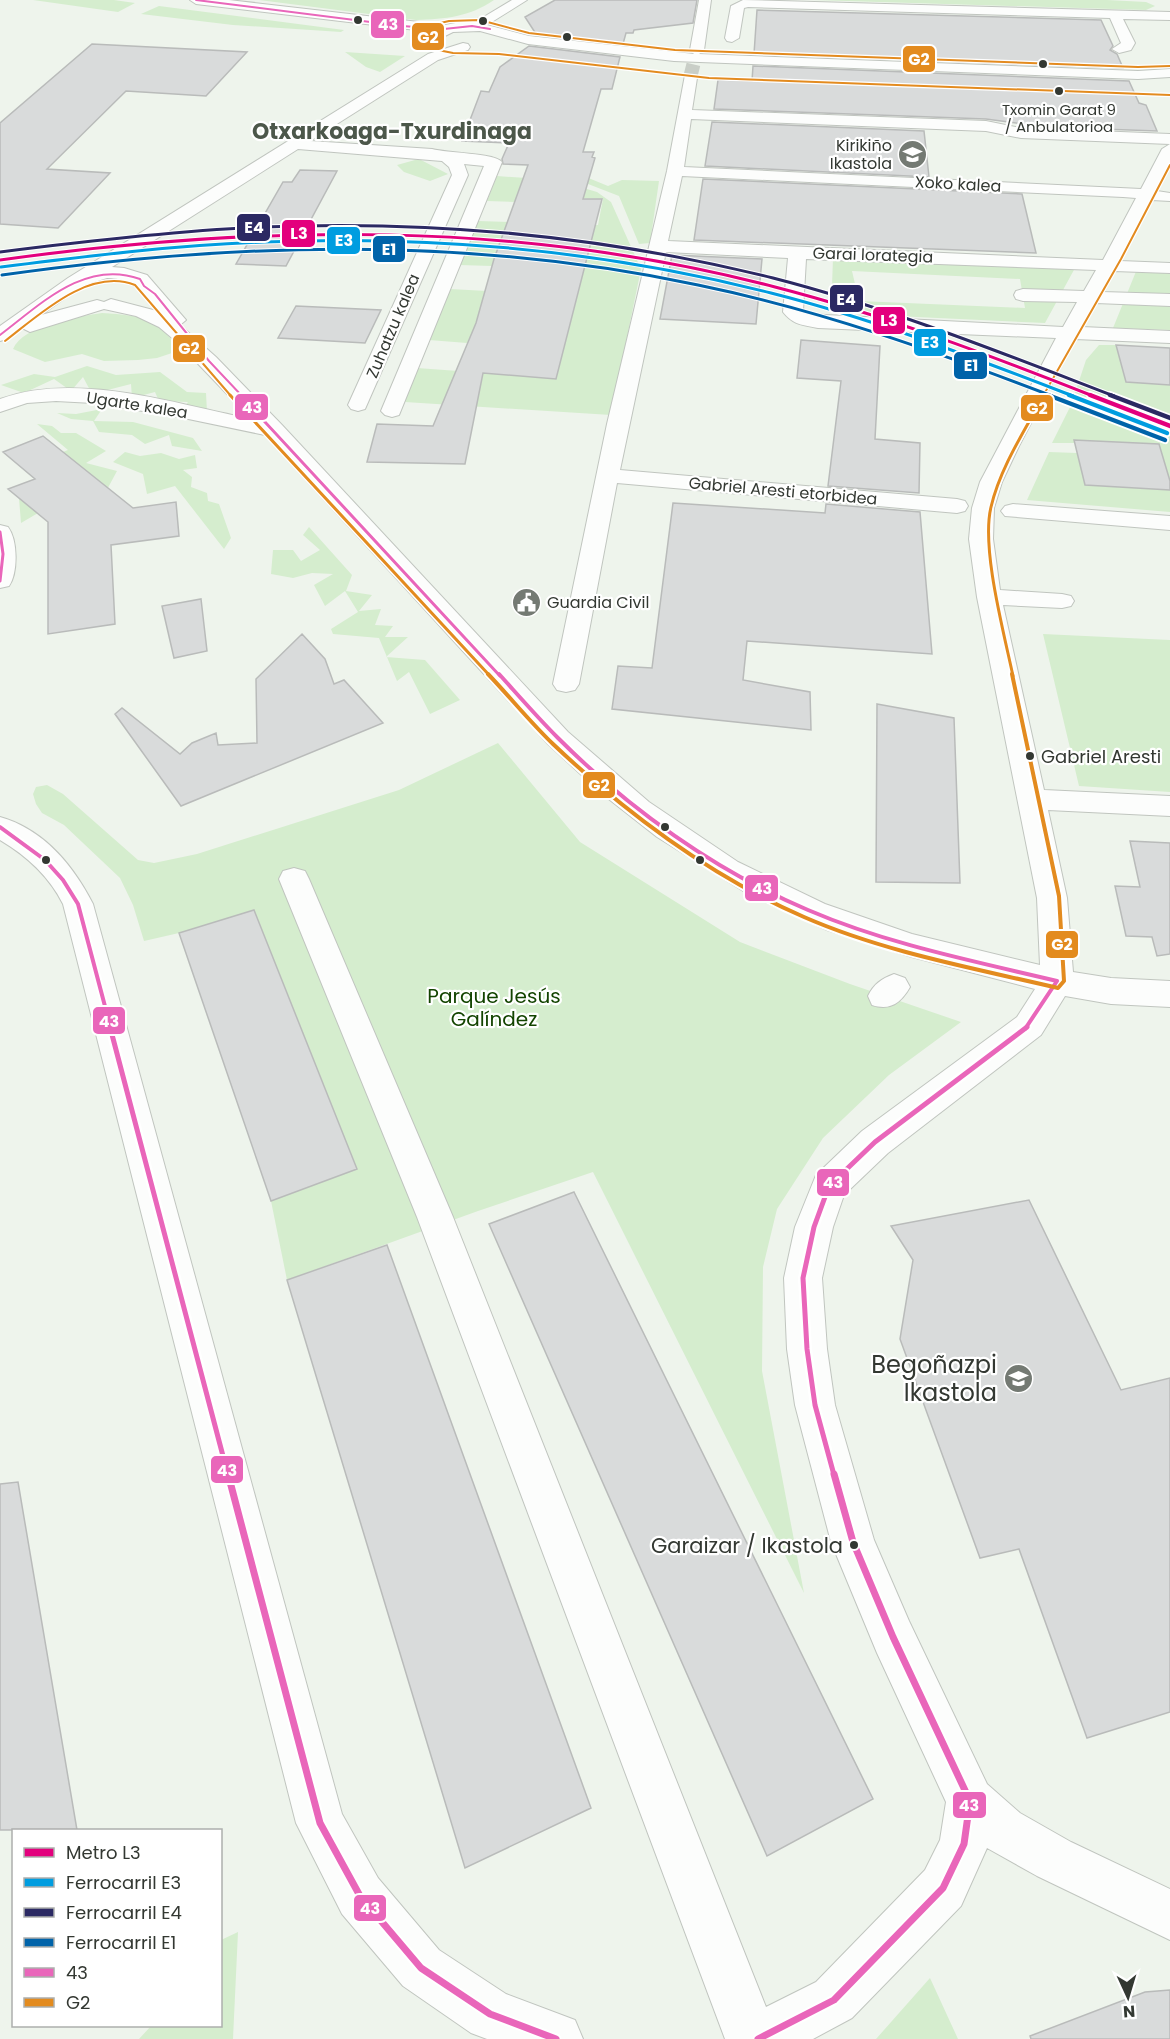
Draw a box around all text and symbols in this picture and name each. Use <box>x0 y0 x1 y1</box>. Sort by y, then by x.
line badge: 43 <box>370 10 405 39</box>
text: 43 <box>378 13 398 36</box>
unlabelled marker <box>352 14 364 26</box>
unlabelled marker <box>477 15 489 27</box>
line badge: G2 <box>411 22 445 51</box>
text: G2 <box>417 26 439 49</box>
unlabelled marker <box>561 31 573 43</box>
line badge: G2 <box>902 45 936 73</box>
text: G2 <box>908 48 930 71</box>
unlabelled marker <box>1037 58 1049 70</box>
marker: Txomin Garat 9 / Anbulatorioa <box>1053 85 1065 97</box>
place label: Txomin Garat 9 / Anbulatorioa <box>1002 99 1116 137</box>
district label: Otxarkoaga-Txurdinaga <box>252 116 532 147</box>
place label: Kirikiño Ikastola <box>830 134 892 175</box>
school or university icon: Kirikiño Ikastola <box>897 138 929 170</box>
street label: Xoko kalea <box>914 170 1002 198</box>
line badge: E4 <box>236 213 271 242</box>
text: E4 <box>244 216 264 239</box>
line badge: L3 <box>281 219 316 248</box>
text: L3 <box>290 222 308 245</box>
line badge: E3 <box>326 226 361 255</box>
text: E3 <box>335 229 353 252</box>
line badge: E1 <box>372 235 406 263</box>
text: E1 <box>382 238 396 261</box>
street label: Garai lorategia <box>812 241 934 269</box>
street label: Zuhatzu kalea <box>361 270 425 382</box>
line badge: E4 <box>829 284 864 313</box>
text: E4 <box>836 288 856 311</box>
line badge: L3 <box>872 306 906 335</box>
text: L3 <box>880 309 898 332</box>
line badge: E3 <box>913 328 947 357</box>
text: E3 <box>921 331 939 354</box>
line badge: G2 <box>172 334 206 363</box>
text: G2 <box>178 337 200 360</box>
line badge: E1 <box>953 351 988 380</box>
text: E1 <box>964 354 978 377</box>
street label: Ugarte kalea <box>85 386 189 424</box>
line badge: 43 <box>234 393 269 421</box>
line badge: G2 <box>1020 394 1054 422</box>
text: 43 <box>242 396 262 419</box>
text: G2 <box>1026 397 1048 420</box>
street label: Gabriel Aresti etorbidea <box>688 471 878 511</box>
public building icon: Guardia Civil <box>510 586 542 618</box>
place label: Guardia Civil <box>547 591 649 614</box>
place label: Gabriel Aresti <box>1041 744 1161 769</box>
marker: Gabriel Aresti <box>1024 750 1036 762</box>
line badge: G2 <box>582 771 616 799</box>
text: G2 <box>588 774 610 797</box>
unlabelled marker <box>659 821 671 833</box>
unlabelled marker <box>40 854 52 866</box>
unlabelled marker <box>694 854 706 866</box>
line badge: 43 <box>744 874 779 902</box>
text: 43 <box>752 877 772 900</box>
line badge: G2 <box>1045 930 1079 959</box>
text: G2 <box>1051 933 1073 956</box>
park label: Parque Jesús Galíndez <box>427 982 561 1033</box>
line badge: 43 <box>92 1006 126 1035</box>
text: 43 <box>99 1010 119 1033</box>
line badge: 43 <box>816 1168 850 1197</box>
text: 43 <box>823 1171 843 1194</box>
place label: Begoñazpi Ikastola <box>871 1348 997 1409</box>
school or university icon: Begoñazpi Ikastola <box>1002 1362 1034 1394</box>
line badge: 43 <box>210 1455 244 1484</box>
text: 43 <box>217 1459 237 1482</box>
place label: Garaizar / Ikastola <box>651 1531 843 1560</box>
marker: Garaizar / Ikastola <box>848 1539 860 1551</box>
line badge: 43 <box>952 1791 987 1819</box>
text: 43 <box>959 1794 979 1817</box>
legend <box>12 1829 222 2027</box>
text: Metro L3 <box>66 1840 141 1865</box>
text: Ferrocarril E3 <box>66 1870 181 1895</box>
line badge: 43 <box>353 1894 387 1922</box>
text: 43 <box>360 1897 380 1920</box>
text: Ferrocarril E4 <box>66 1900 182 1925</box>
text: Ferrocarril E1 <box>66 1930 176 1955</box>
text: 43 <box>66 1960 88 1985</box>
north arrow <box>1098 1967 1158 2027</box>
text: G2 <box>66 1990 90 2015</box>
text: N <box>1122 2000 1136 2023</box>

